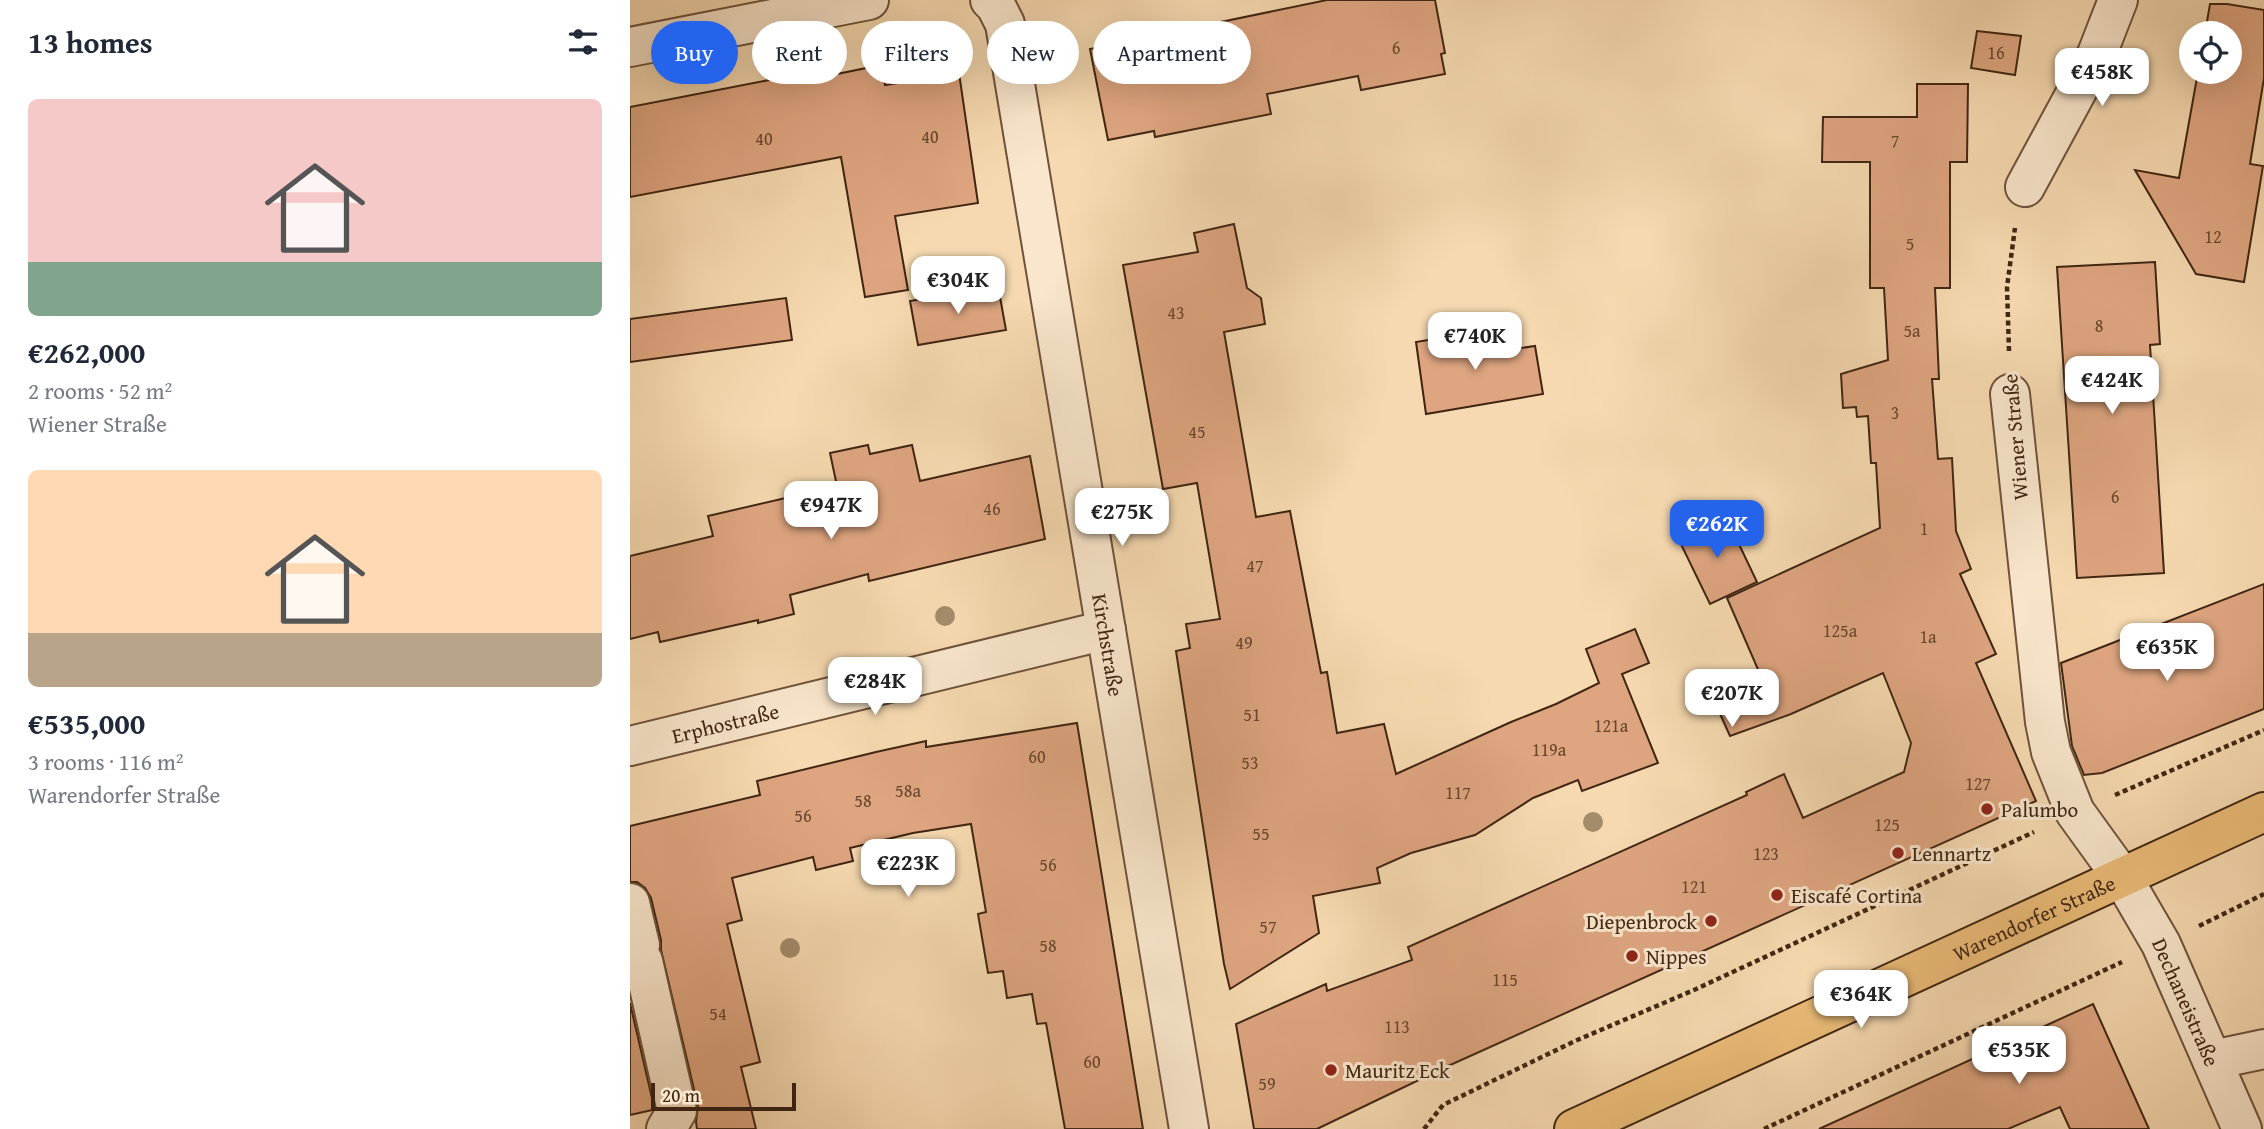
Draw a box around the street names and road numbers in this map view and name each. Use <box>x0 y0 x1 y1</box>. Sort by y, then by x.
street label: Wiener Straße <box>1994 372 2036 501</box>
street label: Kirchstraße <box>1085 591 1132 699</box>
street label: Erphostraße <box>668 695 782 751</box>
street label: Warendorfer Straße <box>1947 867 2120 969</box>
street label: Dechaneistraße <box>2145 933 2228 1071</box>

